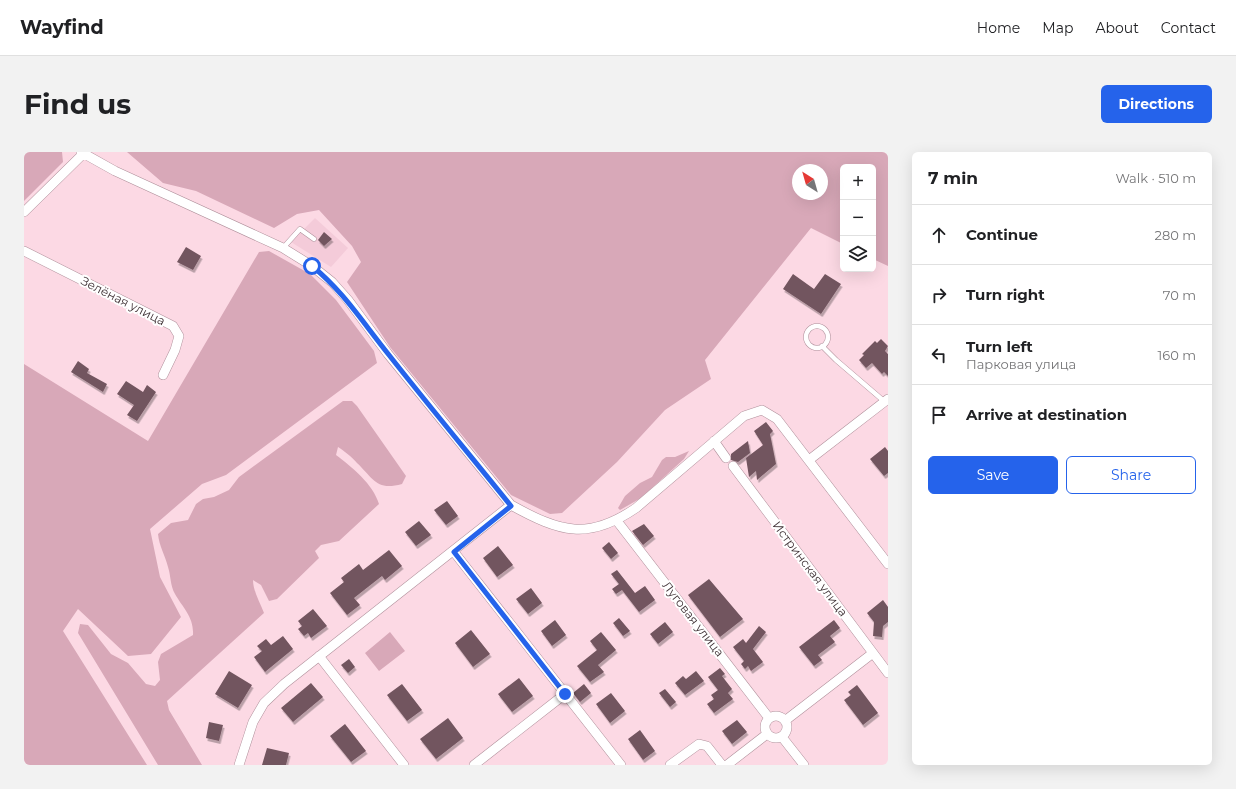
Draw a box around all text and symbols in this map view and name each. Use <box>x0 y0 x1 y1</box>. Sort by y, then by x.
text: Wayfind <box>20 16 104 39</box>
text: Home <box>977 19 1020 37</box>
text: Map <box>1042 19 1073 37</box>
text: About <box>1095 19 1139 37</box>
text: Contact <box>1161 19 1216 37</box>
button: Directions <box>1101 85 1212 123</box>
text: Find us <box>24 87 131 121</box>
north arrow <box>792 164 828 200</box>
map controls <box>840 164 876 272</box>
button: + <box>840 164 876 200</box>
text: 7 min <box>928 168 978 188</box>
text: Walk · 510 m <box>1115 170 1196 186</box>
button: − <box>840 200 876 236</box>
icon: ahead <box>928 224 950 246</box>
text: Continue <box>966 225 1038 244</box>
text: 280 m <box>1155 227 1196 243</box>
button: layers <box>840 236 876 272</box>
route start <box>303 257 321 275</box>
street label: Зелёная улица <box>79 273 168 328</box>
icon: right <box>928 284 950 306</box>
text: Turn right <box>966 285 1045 304</box>
text: 70 m <box>1163 287 1196 303</box>
text: Turn left <box>966 337 1033 356</box>
icon: left <box>928 344 950 366</box>
text: 160 m <box>1158 347 1196 363</box>
text: Парковая улица <box>966 356 1076 372</box>
icon: arrive <box>928 404 950 426</box>
text: Arrive at destination <box>966 405 1127 424</box>
button: Save <box>928 456 1058 494</box>
button: Share <box>1066 456 1196 494</box>
street label: Истринская улица <box>770 518 851 619</box>
street label: Луговая улица <box>659 578 727 659</box>
route end <box>556 685 574 703</box>

